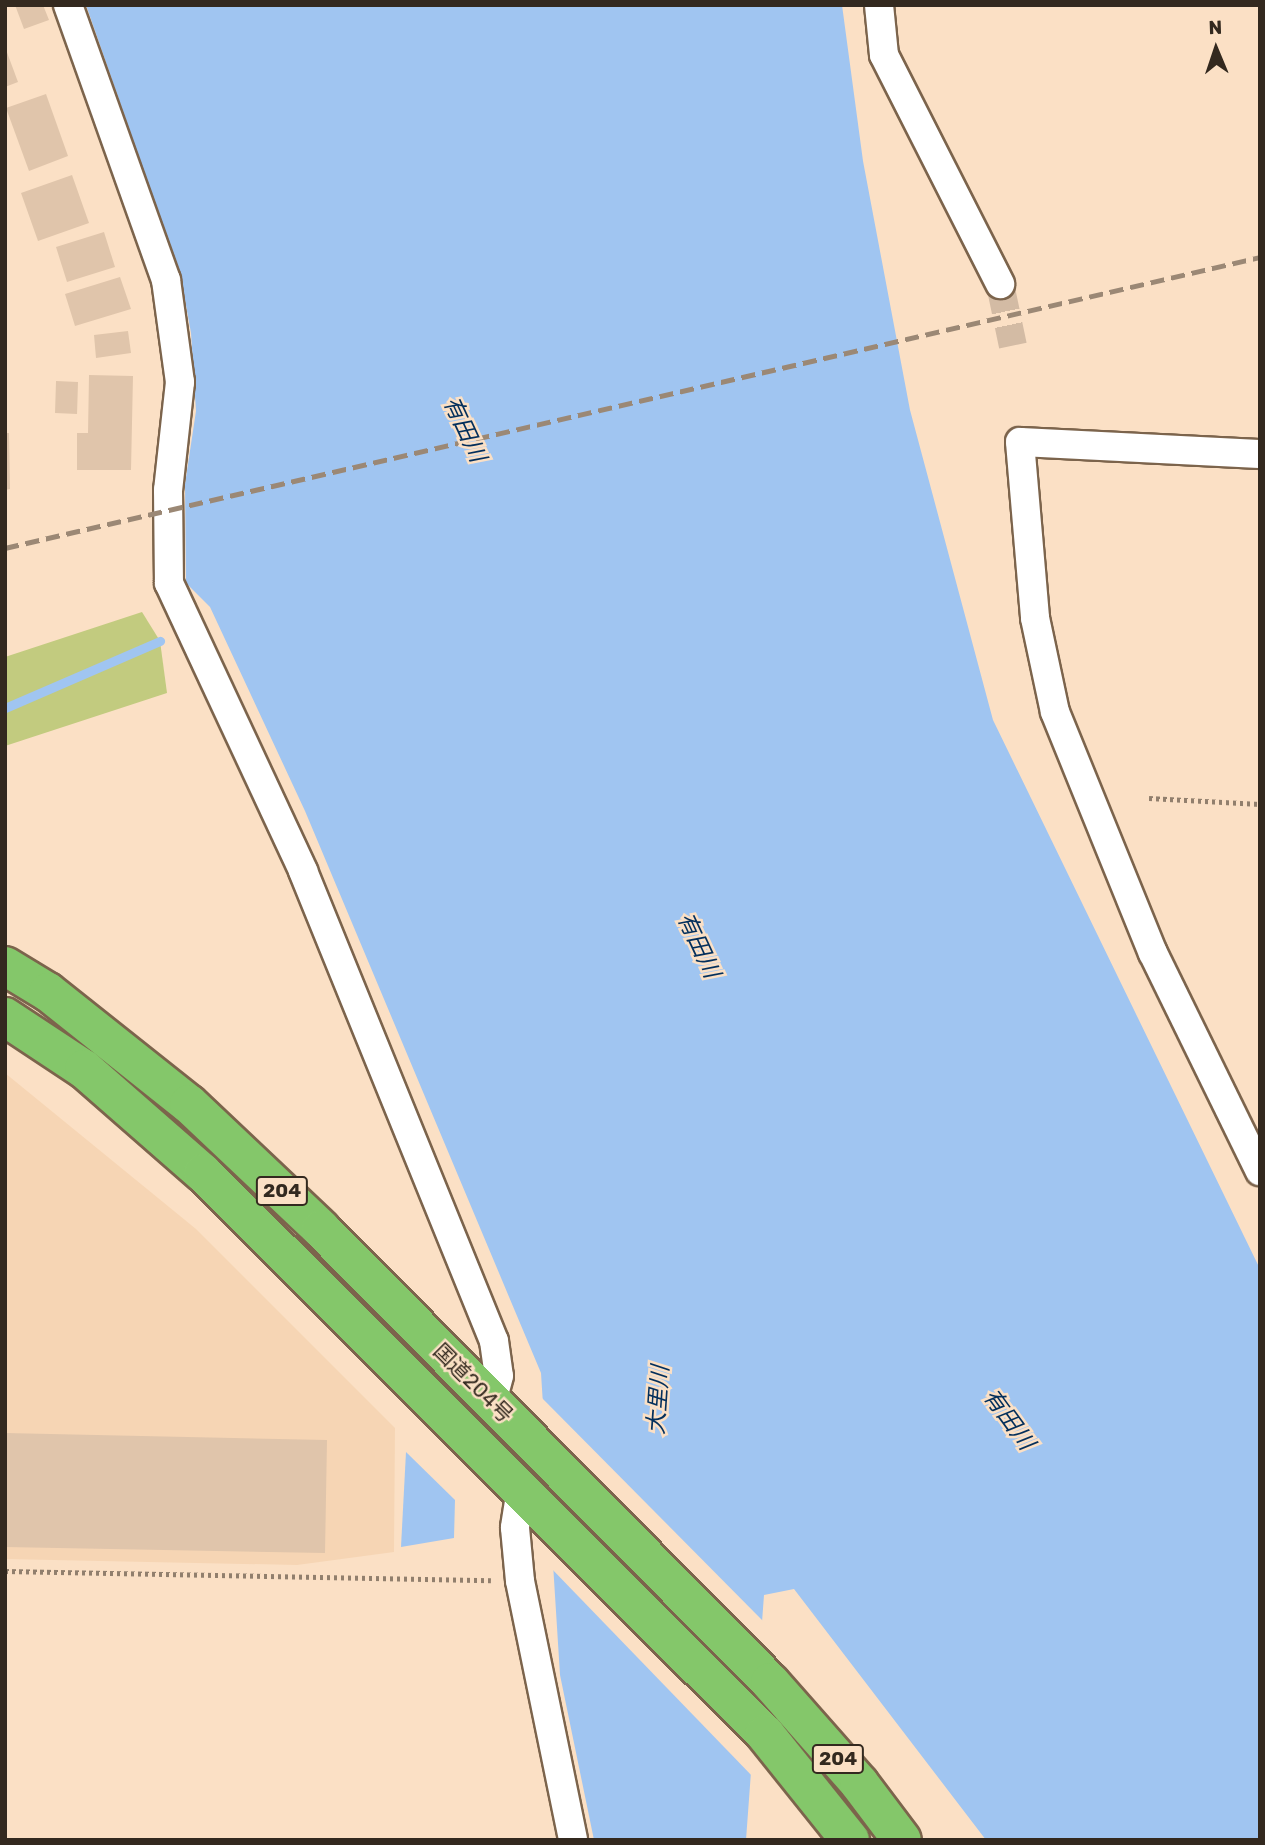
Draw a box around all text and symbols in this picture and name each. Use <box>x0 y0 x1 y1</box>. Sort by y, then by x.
north arrow <box>1181 14 1251 84</box>
text: N <box>1208 16 1222 39</box>
water label: 有田川 <box>438 392 492 466</box>
water label: 有田川 <box>672 908 726 982</box>
road number: 204 <box>256 1176 308 1206</box>
street label: 国道204号 <box>428 1338 518 1428</box>
water label: 大里川 <box>642 1365 674 1435</box>
water label: 有田川 <box>978 1383 1040 1455</box>
road number: 204 <box>812 1744 864 1774</box>

